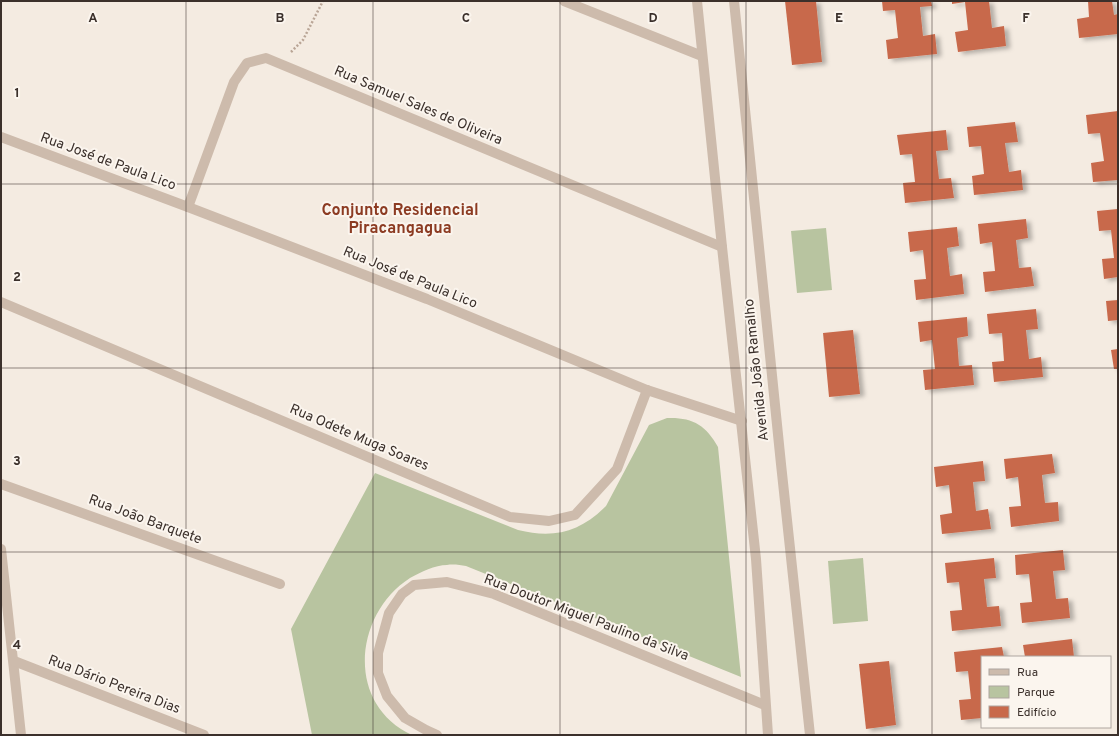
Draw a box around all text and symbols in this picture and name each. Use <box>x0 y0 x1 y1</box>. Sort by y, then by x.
text: A <box>88 11 98 27</box>
text: B <box>276 11 285 27</box>
text: C <box>462 11 470 27</box>
text: D <box>648 11 658 27</box>
text: E <box>835 11 843 27</box>
text: F <box>1022 11 1030 27</box>
street label: Rua Samuel Sales de Oliveira <box>331 63 505 149</box>
text: 1 <box>14 86 20 102</box>
street label: Rua José de Paula Lico <box>38 129 178 195</box>
district label: Conjunto Residencial Piracangagua <box>321 201 479 239</box>
street label: Rua José de Paula Lico <box>340 243 480 313</box>
text: 2 <box>13 270 21 286</box>
street label: Avenida João Ramalho <box>741 298 773 442</box>
street label: Rua Odete Muga Soares <box>287 401 431 475</box>
text: 3 <box>13 454 21 470</box>
street label: Rua João Barquete <box>86 492 204 548</box>
street label: Rua Doutor Miguel Paulino da Silva <box>481 571 691 665</box>
text: 4 <box>13 638 21 654</box>
street label: Rua Dário Pereira Dias <box>45 652 183 718</box>
legend <box>981 656 1111 728</box>
text: Rua <box>1017 665 1038 681</box>
text: Parque <box>1017 685 1055 701</box>
text: Edifício <box>1017 705 1057 721</box>

